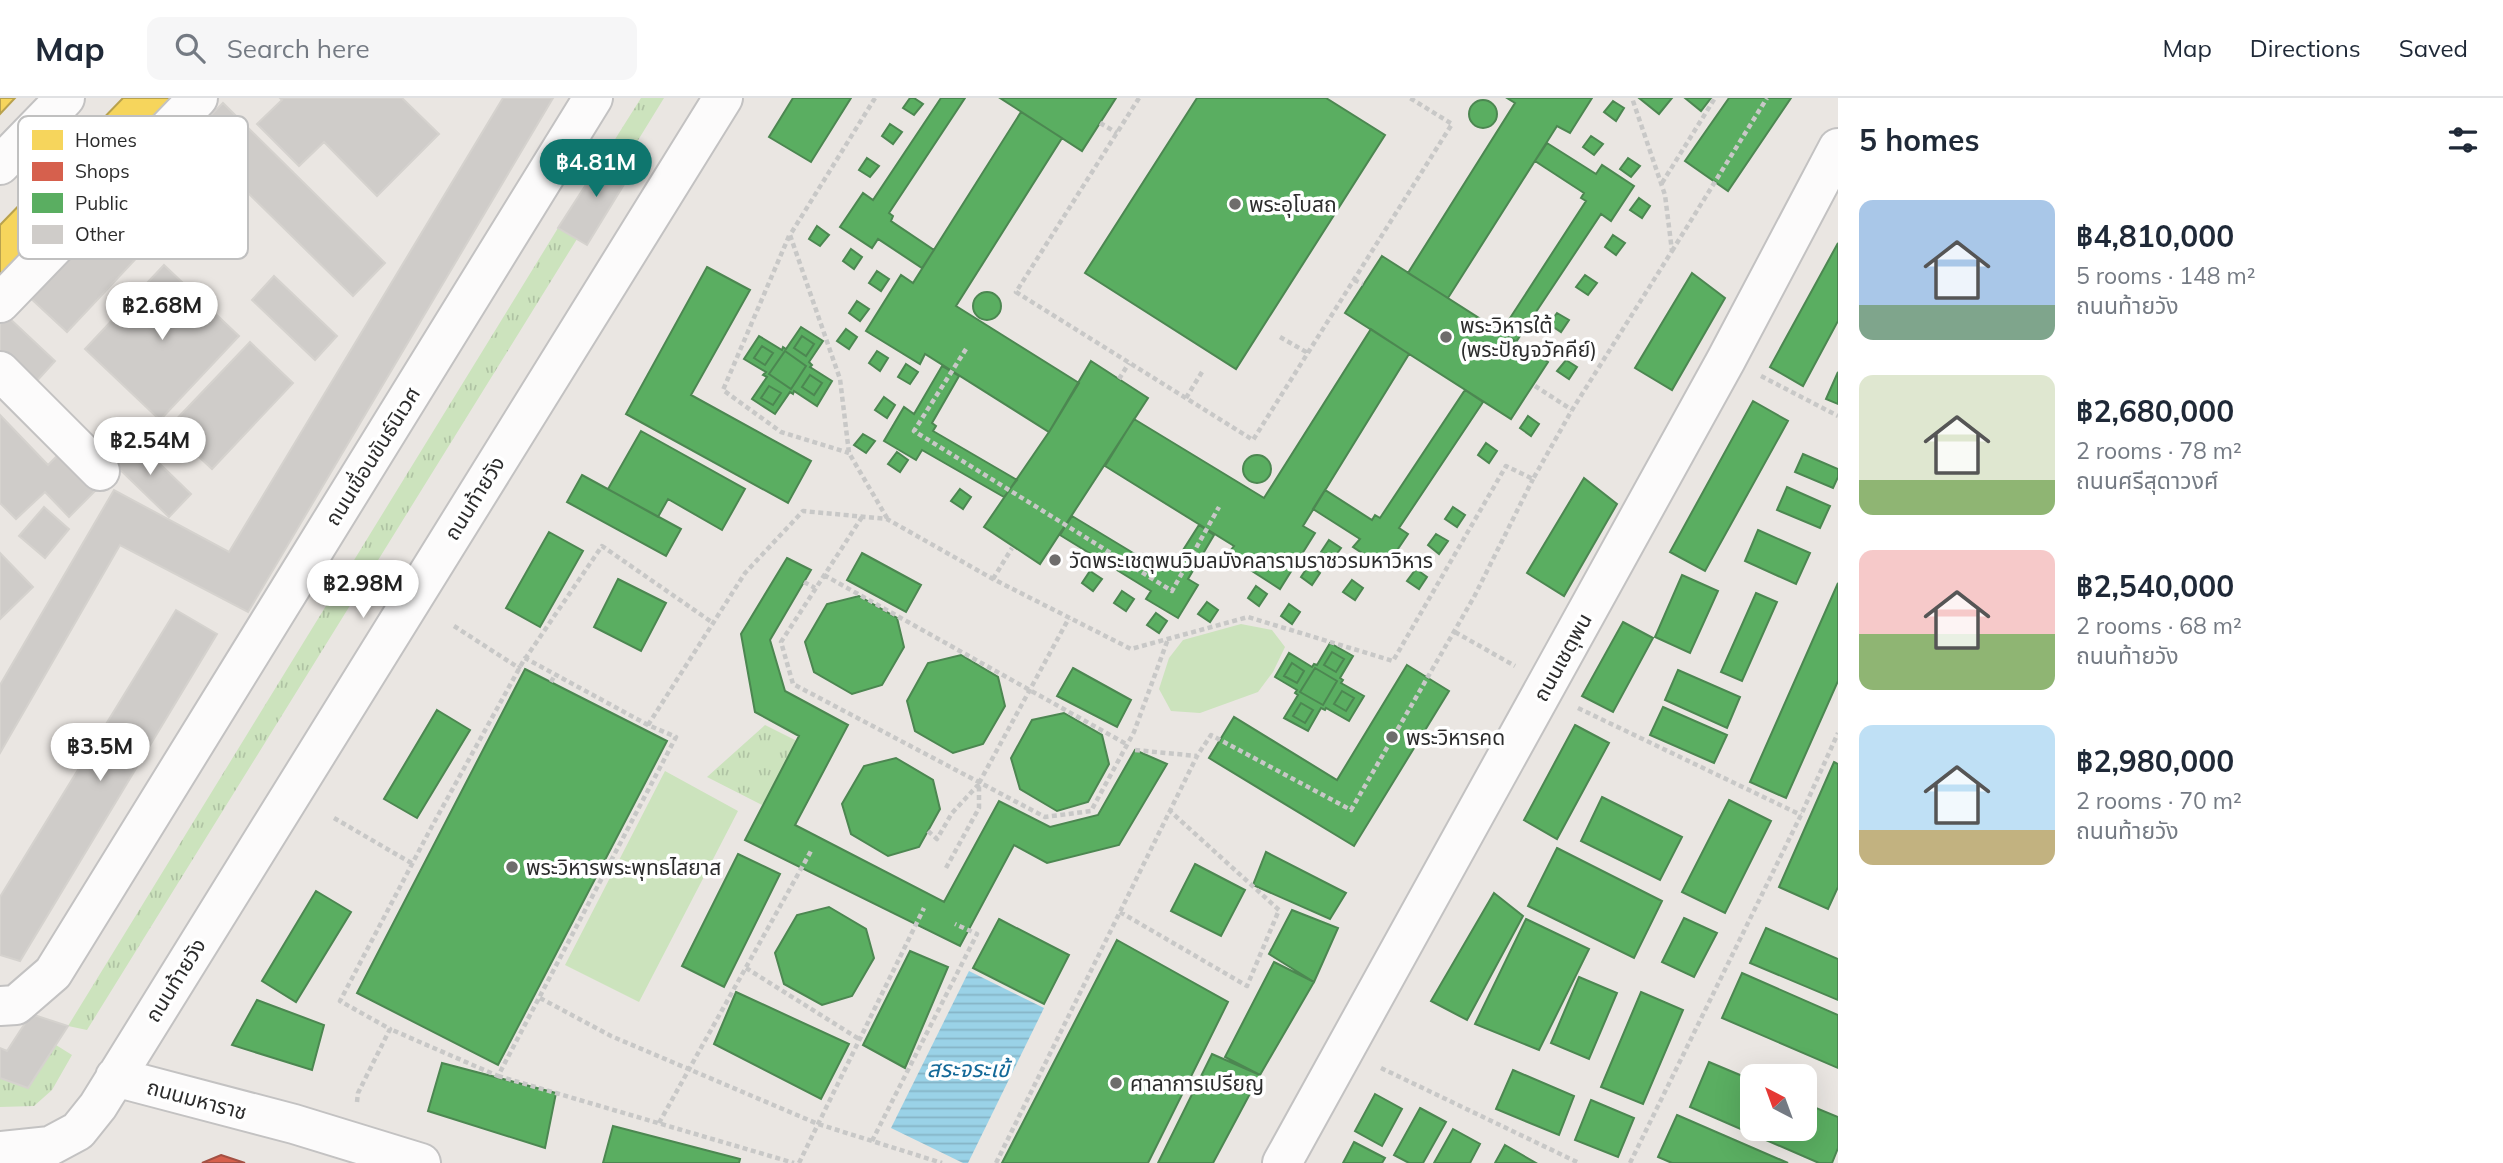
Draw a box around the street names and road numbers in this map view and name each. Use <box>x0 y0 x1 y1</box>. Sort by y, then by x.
street label: ถนนเขื่อนขันธ์นิเวศ <box>318 381 425 530</box>
street label: ถนนท้ายวัง <box>438 451 510 545</box>
street label: ถนนเชตุพน <box>1527 608 1598 706</box>
street label: ถนนท้ายวัง <box>139 933 211 1027</box>
street label: ถนนมหาราช <box>144 1073 250 1125</box>

